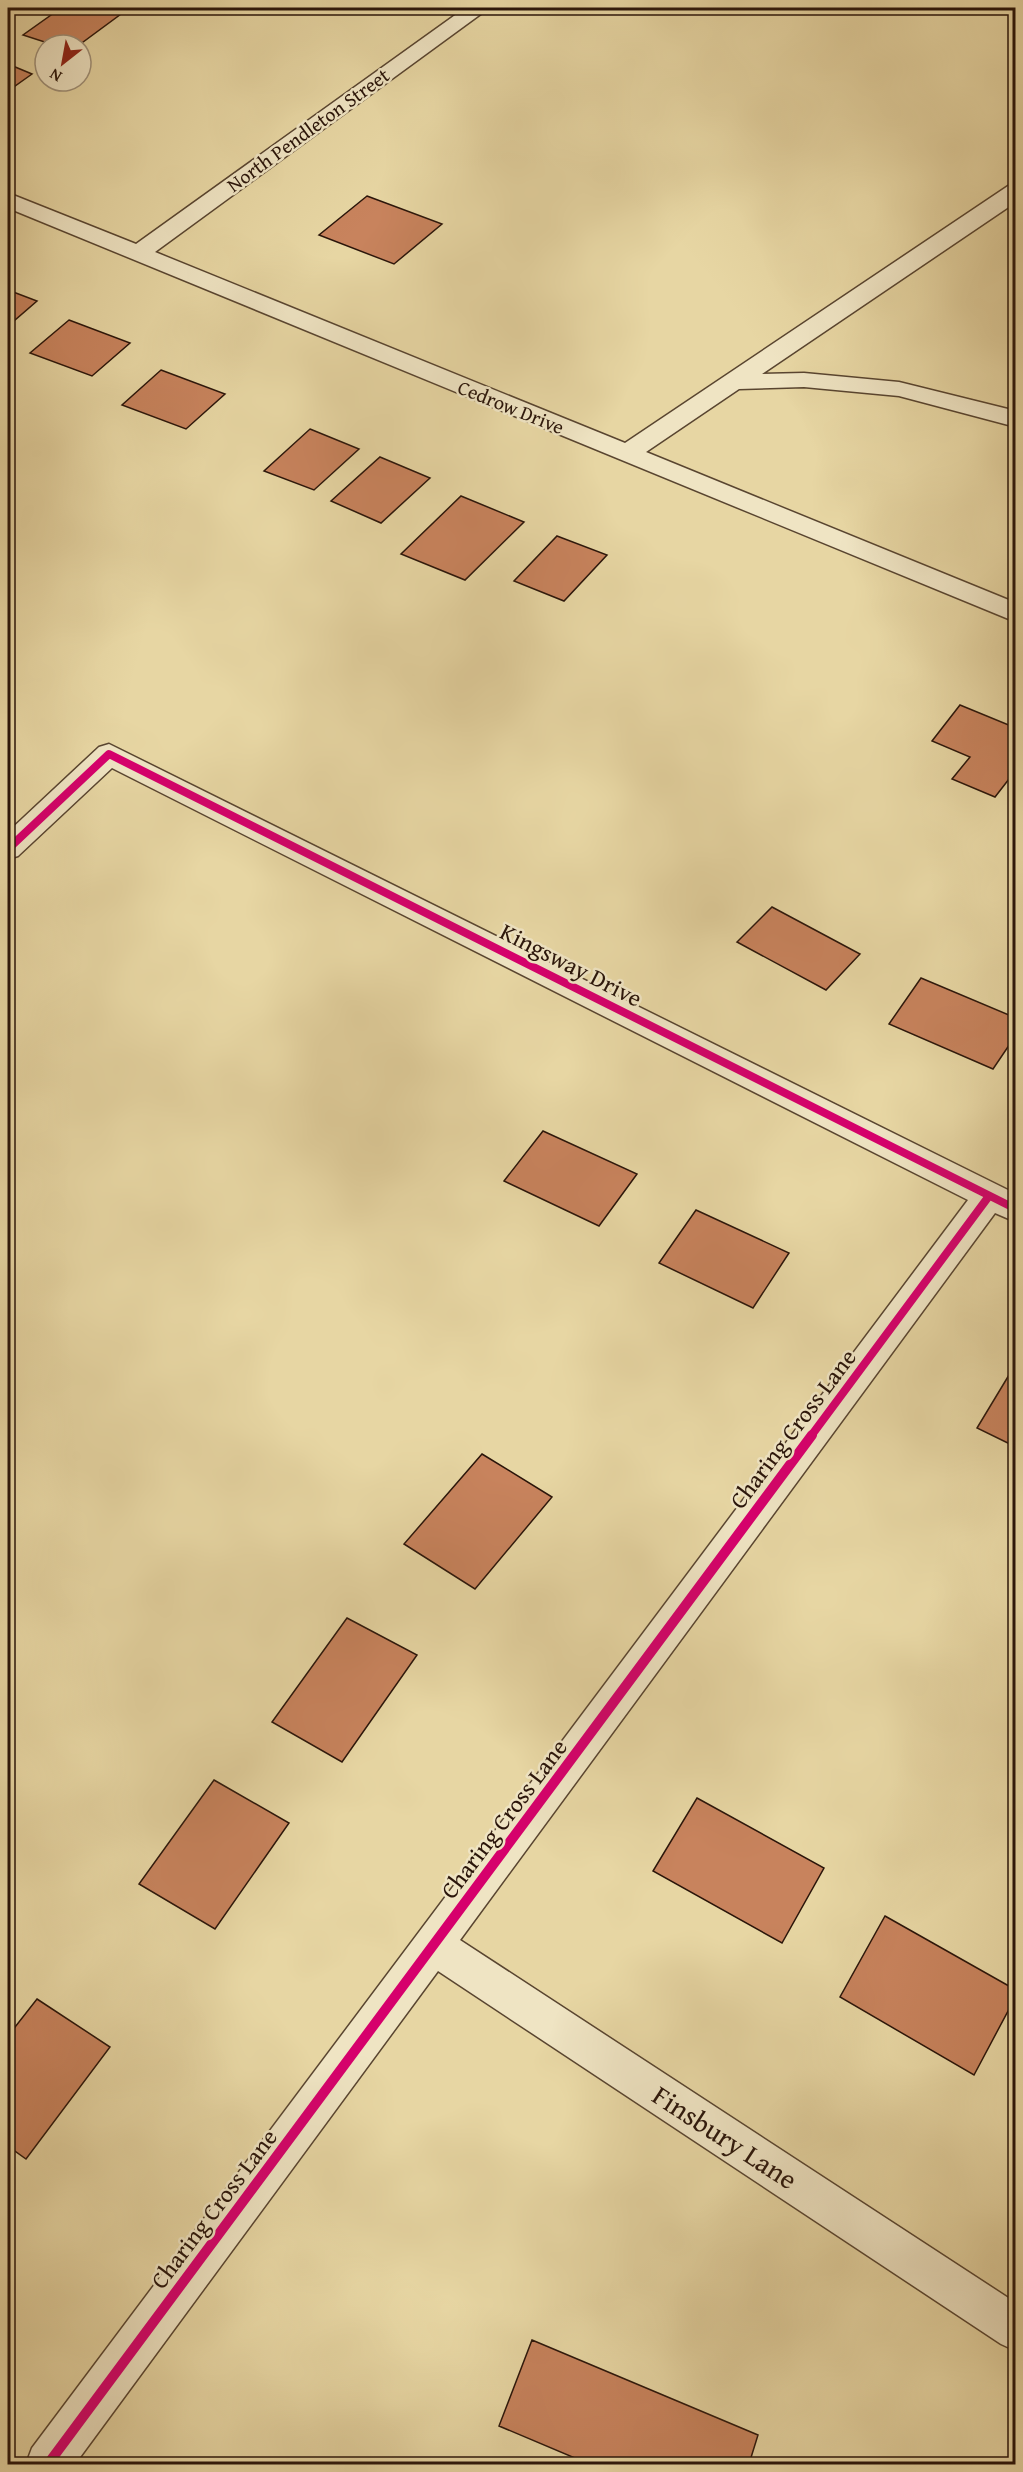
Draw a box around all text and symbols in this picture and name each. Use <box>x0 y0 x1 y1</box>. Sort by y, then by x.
north arrow <box>33 33 93 93</box>
street label: North Pendleton Street <box>220 61 395 199</box>
text: N <box>44 63 66 89</box>
street label: Cedrow Drive <box>454 372 569 441</box>
street label: Kingsway Drive <box>494 914 648 1015</box>
street label: Charing Cross Lane <box>721 1341 864 1516</box>
street label: Charing Cross Lane <box>432 1731 575 1906</box>
street label: Finsbury Lane <box>645 2074 806 2199</box>
street label: Charing Cross Lane <box>142 2121 285 2296</box>

